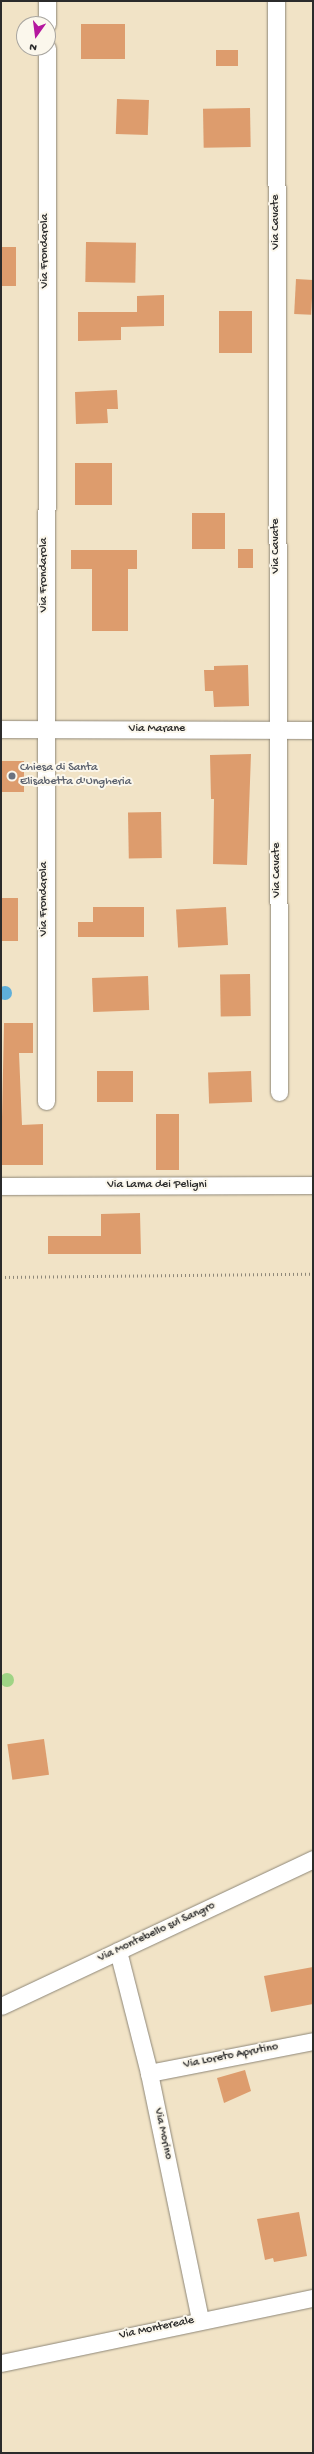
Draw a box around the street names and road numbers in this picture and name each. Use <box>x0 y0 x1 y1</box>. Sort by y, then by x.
street label: Via Cavate <box>270 195 284 249</box>
street label: Via Frondarola <box>39 214 53 288</box>
street label: Via Cavate <box>270 519 284 573</box>
street label: Via Frondarola <box>38 538 52 612</box>
street label: Via Marane <box>129 723 185 737</box>
street label: Via Cavate <box>271 843 285 897</box>
street label: Via Frondarola <box>38 862 52 936</box>
street label: Via Lama dei Peligni <box>107 1179 207 1193</box>
street label: Via Montebello sul Sangro <box>96 1899 218 1967</box>
street label: Via Loreto Aprutino <box>182 2041 280 2073</box>
street label: Via Morino <box>150 2107 174 2161</box>
street label: Via Montereale <box>118 2314 196 2344</box>

